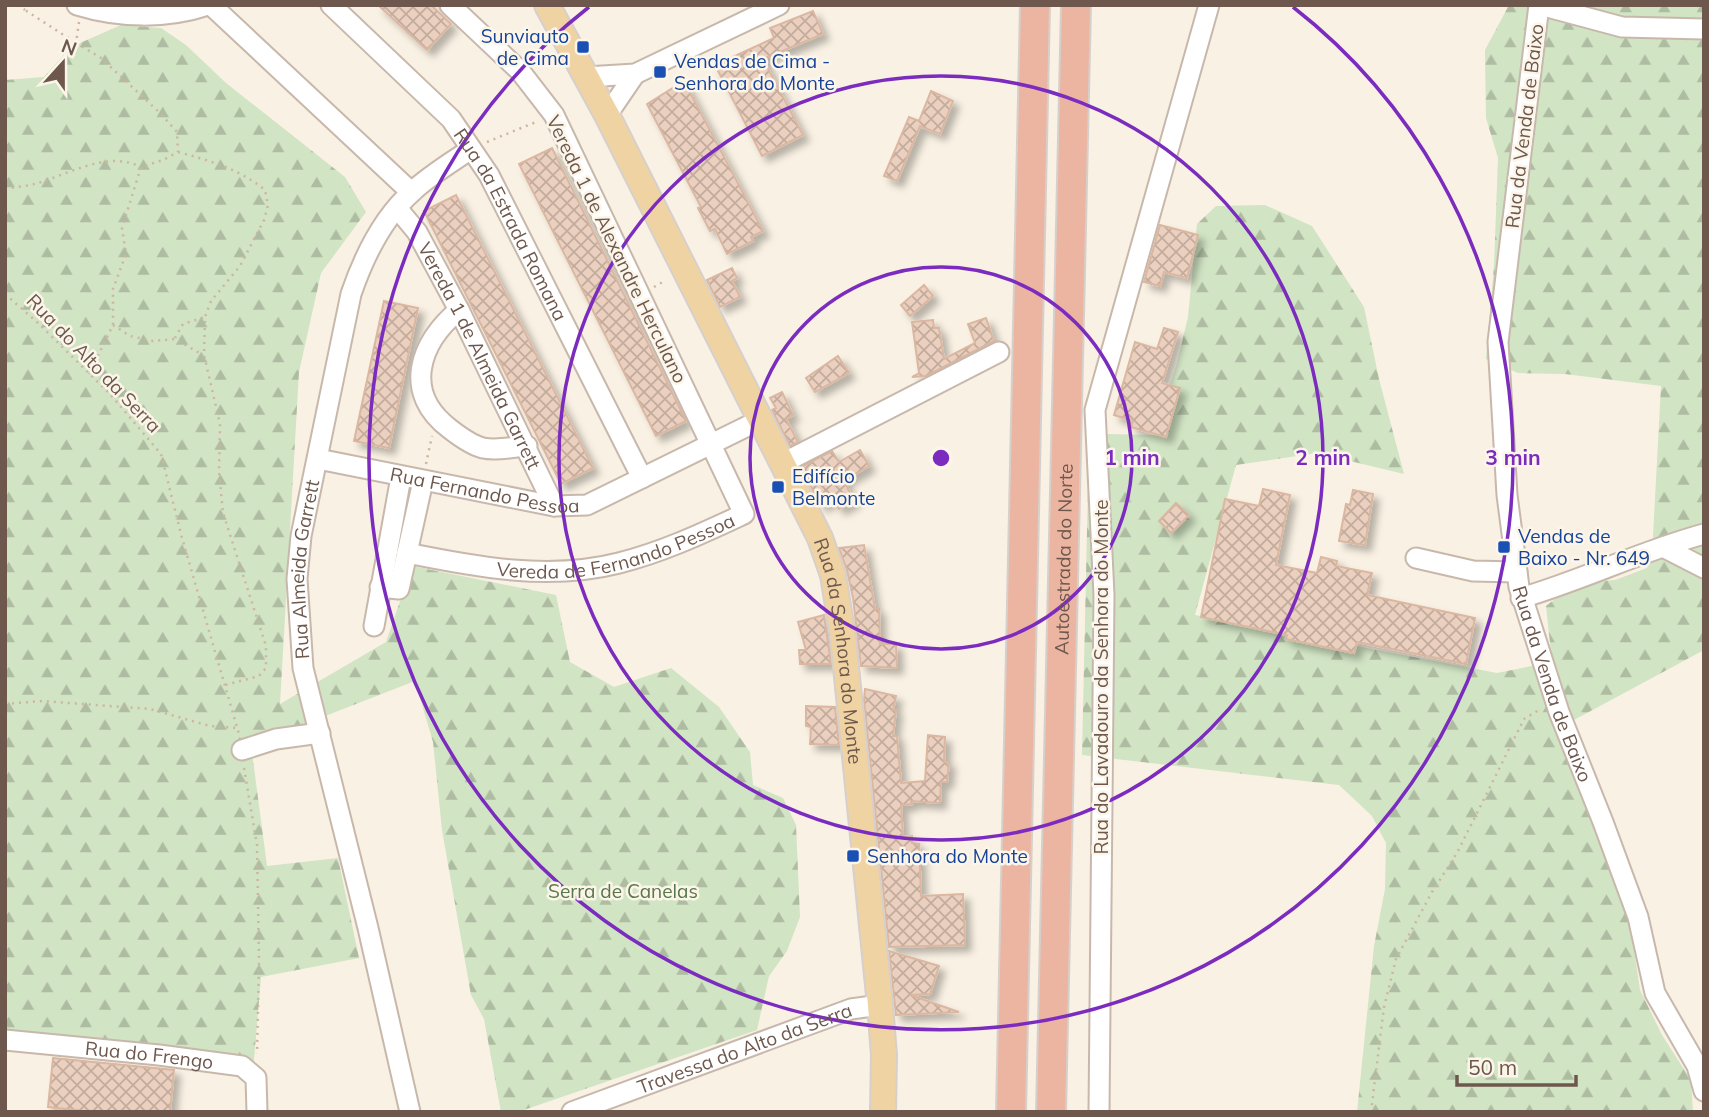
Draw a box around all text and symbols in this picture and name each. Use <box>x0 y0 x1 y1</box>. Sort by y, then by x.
street label: Rua da Venda de Baixo <box>1500 22 1548 230</box>
place label: Sunviauto de Cima <box>481 24 569 70</box>
north arrow <box>28 28 98 98</box>
text: N <box>58 33 80 61</box>
marker: Sunviauto de Cima <box>575 39 591 55</box>
place label: Vendas de Cima - Senhora do Monte <box>674 49 835 95</box>
marker: Vendas de Cima - Senhora do Monte <box>652 64 668 80</box>
street label: Vereda 1 de Alexandre Herculano <box>542 111 692 387</box>
street label: Rua da Estrada Romana <box>449 124 573 325</box>
street label: Vereda 1 de Almeida Garrett <box>413 238 547 474</box>
street label: Rua do Alto da Serra <box>22 289 166 437</box>
text: 1 min <box>1104 444 1160 470</box>
text: 2 min <box>1295 444 1351 470</box>
text: 3 min <box>1485 444 1541 470</box>
centre of rings <box>929 446 953 470</box>
street label: Rua Fernando Pessoa <box>388 462 580 518</box>
street label: Autoestrada do Norte <box>1049 463 1078 655</box>
place label: Edifício Belmonte <box>792 464 875 510</box>
street label: Rua Almeida Garrett <box>285 477 324 660</box>
marker: Edifício Belmonte <box>770 479 786 495</box>
street label: Rua do Lavadouro da Senhora do Monte <box>1089 499 1113 855</box>
street label: Vereda de Fernando Pessoa <box>495 508 739 584</box>
place label: Vendas de Baixo - Nr. 649 <box>1518 524 1650 570</box>
street label: Rua da Senhora do Monte <box>809 534 868 765</box>
marker: Vendas de Baixo - Nr. 649 <box>1496 539 1512 555</box>
street label: Rua da Venda de Baixo <box>1507 583 1598 785</box>
place label: Senhora do Monte <box>867 844 1028 868</box>
marker: Senhora do Monte <box>845 848 861 864</box>
park label: Serra de Canelas <box>548 879 698 903</box>
street label: Travessa do Alto da Serra <box>634 998 855 1099</box>
street label: Rua do Frengo <box>84 1036 215 1074</box>
scale bar <box>1457 1044 1576 1088</box>
text: 50 m <box>1468 1054 1517 1080</box>

